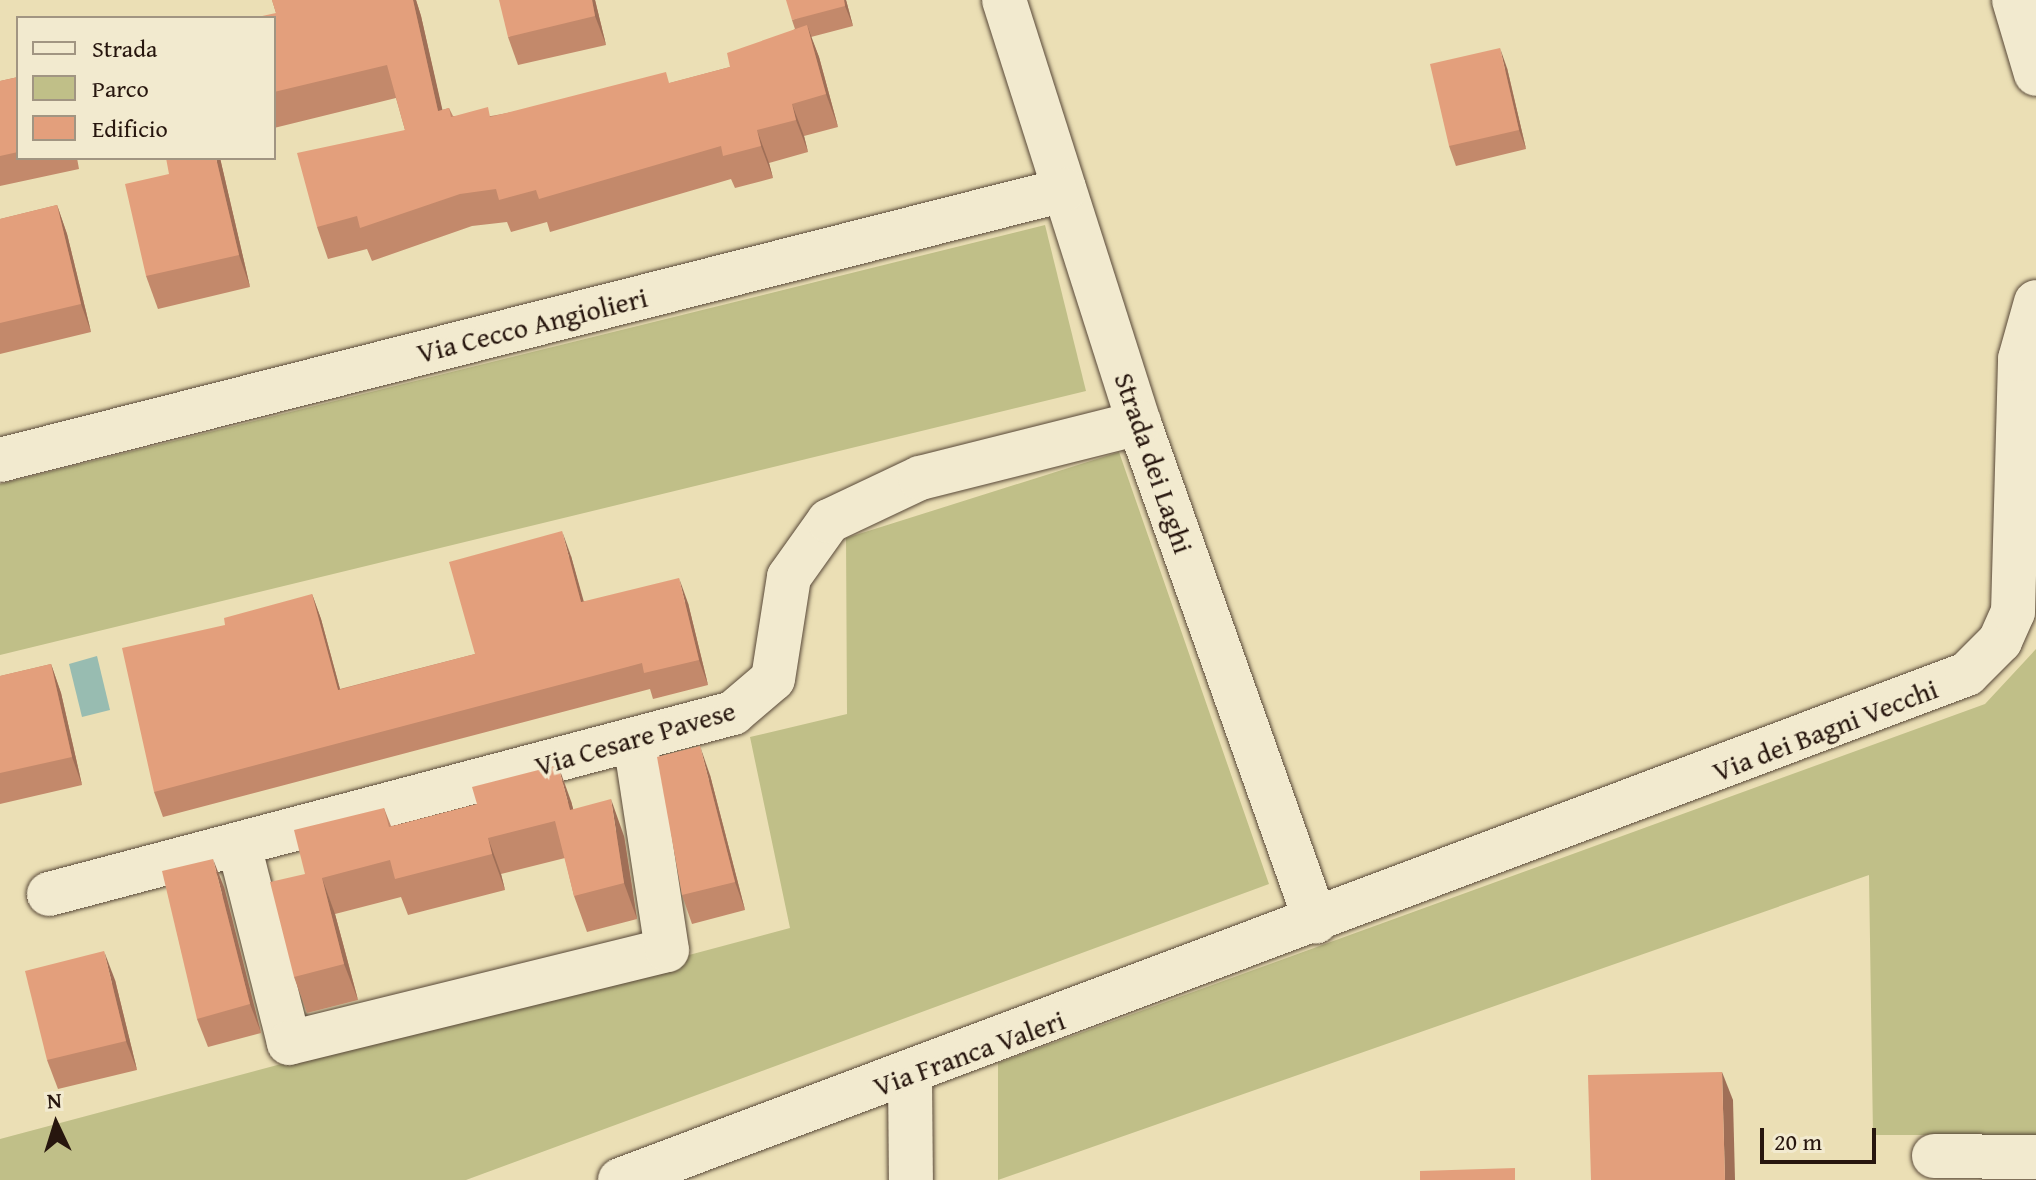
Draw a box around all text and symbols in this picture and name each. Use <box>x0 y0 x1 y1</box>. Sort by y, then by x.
legend <box>16 16 276 160</box>
text: Strada <box>92 31 157 66</box>
text: Parco <box>92 71 149 106</box>
text: Edificio <box>92 111 168 146</box>
street label: Via Cecco Angiolieri <box>413 280 651 370</box>
street label: Strada dei Laghi <box>1107 368 1201 558</box>
street label: Via dei Bagni Vecchi <box>1708 672 1942 788</box>
street label: Via Cesare Pavese <box>531 693 739 783</box>
street label: Via Franca Valeri <box>869 1003 1069 1103</box>
north arrow <box>16 1084 96 1164</box>
text: N <box>46 1084 63 1117</box>
scale bar <box>1764 1112 1880 1162</box>
text: 20 m <box>1774 1124 1822 1159</box>

